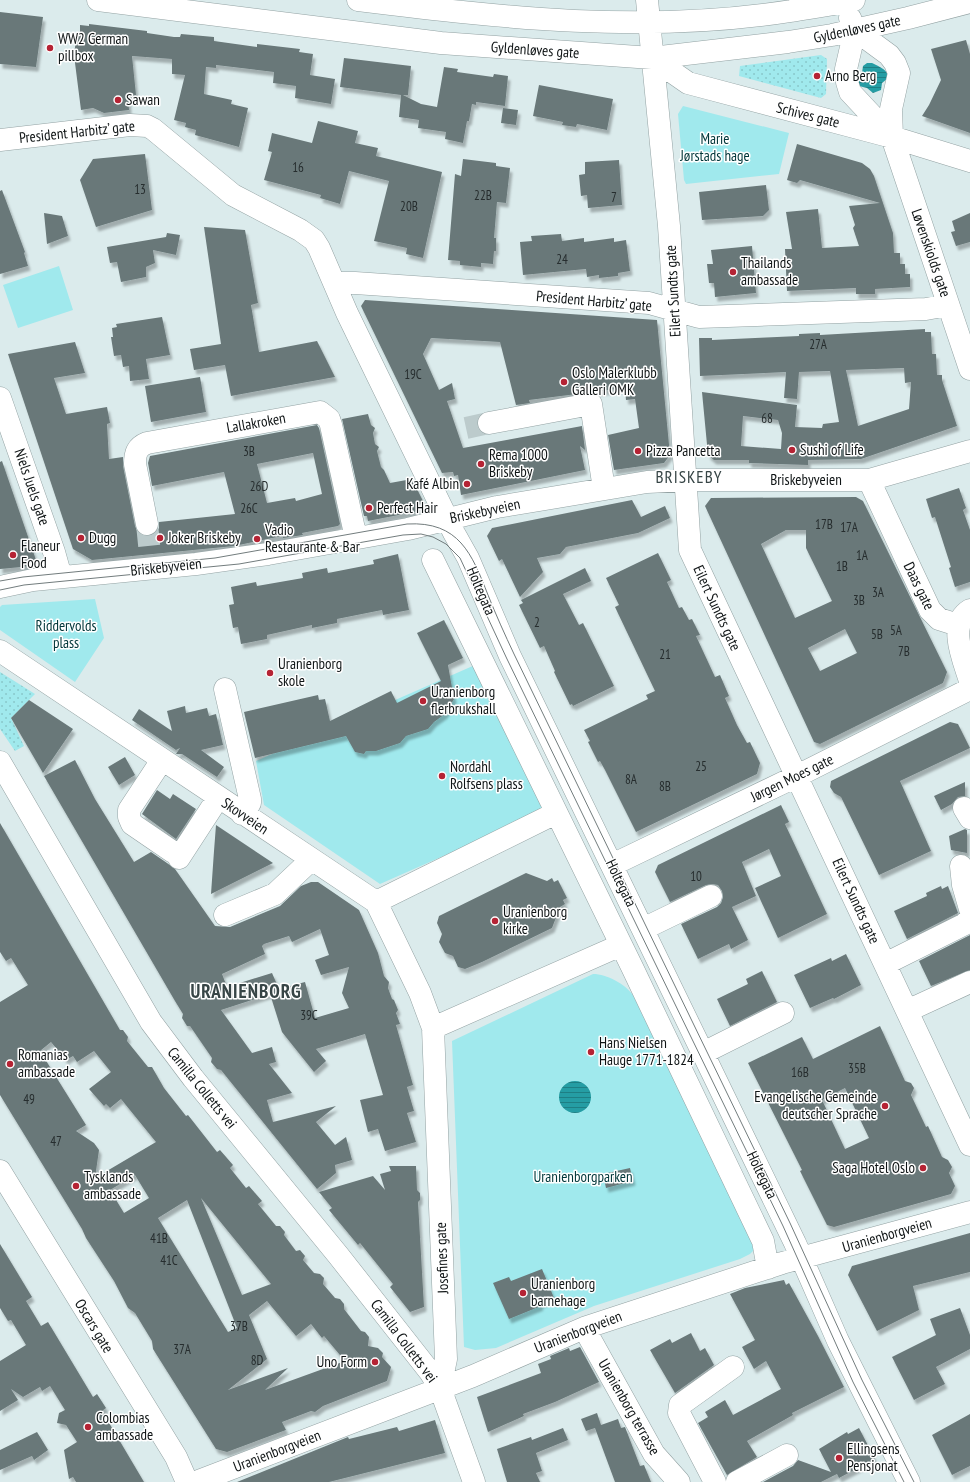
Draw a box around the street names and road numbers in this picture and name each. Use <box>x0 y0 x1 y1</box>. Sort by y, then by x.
street label: Gyldenløves gate <box>812 10 902 47</box>
street label: Gyldenløves gate <box>490 37 580 62</box>
street label: Schives gate <box>775 97 842 132</box>
street label: President Harbitz’ gate <box>18 116 136 147</box>
street label: Løvenskiolds gate <box>907 206 955 299</box>
street label: Eilert Sundts gate <box>661 244 684 338</box>
street label: President Harbitz’ gate <box>535 286 653 315</box>
street label: Lallakroken <box>225 408 287 437</box>
street label: Niels Juels gate <box>10 446 54 528</box>
street label: Briskebyveien <box>770 470 842 489</box>
street label: Briskebyveien <box>448 494 522 527</box>
street label: Briskebyveien <box>129 553 203 580</box>
street label: Daas gate <box>900 559 939 613</box>
street label: Eilert Sundts gate <box>689 562 746 654</box>
street label: Holtegata <box>463 564 500 618</box>
street label: Jørgen Moes gate <box>746 749 836 806</box>
street label: Skovveien <box>218 793 272 838</box>
street label: Eilert Sundts gate <box>828 855 885 947</box>
street label: Holtegata <box>602 856 641 910</box>
street label: Camilla Colletts vei <box>164 1043 241 1132</box>
street label: Holtegata <box>743 1148 782 1202</box>
street label: Uranienborgveien <box>840 1213 934 1256</box>
street label: Josefines gate <box>431 1222 452 1295</box>
street label: Oscars gate <box>71 1295 118 1356</box>
street label: Camilla Colletts vei <box>367 1295 442 1386</box>
street label: Uranienborgveien <box>531 1306 624 1357</box>
street label: Uranienborg terrasse <box>594 1355 665 1458</box>
street label: Uranienborgveien <box>230 1425 323 1476</box>

